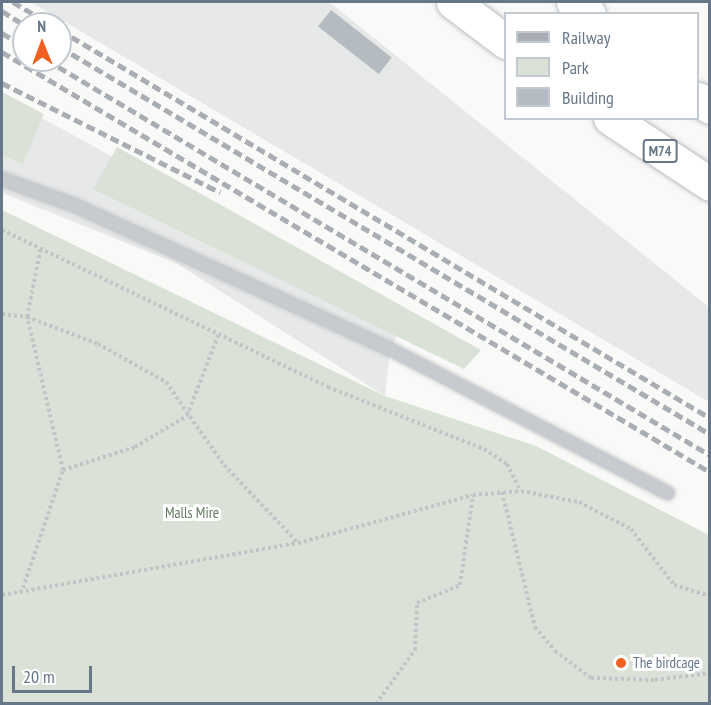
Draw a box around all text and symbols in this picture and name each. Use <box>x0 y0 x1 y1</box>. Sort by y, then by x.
north arrow <box>12 12 72 72</box>
legend <box>504 12 699 120</box>
text: N <box>37 16 46 36</box>
text: Railway <box>562 26 611 49</box>
text: Park <box>562 56 589 79</box>
text: Building <box>562 86 614 109</box>
road number: M74 <box>642 140 678 162</box>
park label: Malls Mire <box>165 504 219 522</box>
scale bar <box>15 654 94 692</box>
place label: The birdcage <box>633 654 700 672</box>
marker: The birdcage <box>614 656 628 670</box>
text: 20 m <box>23 665 55 688</box>

